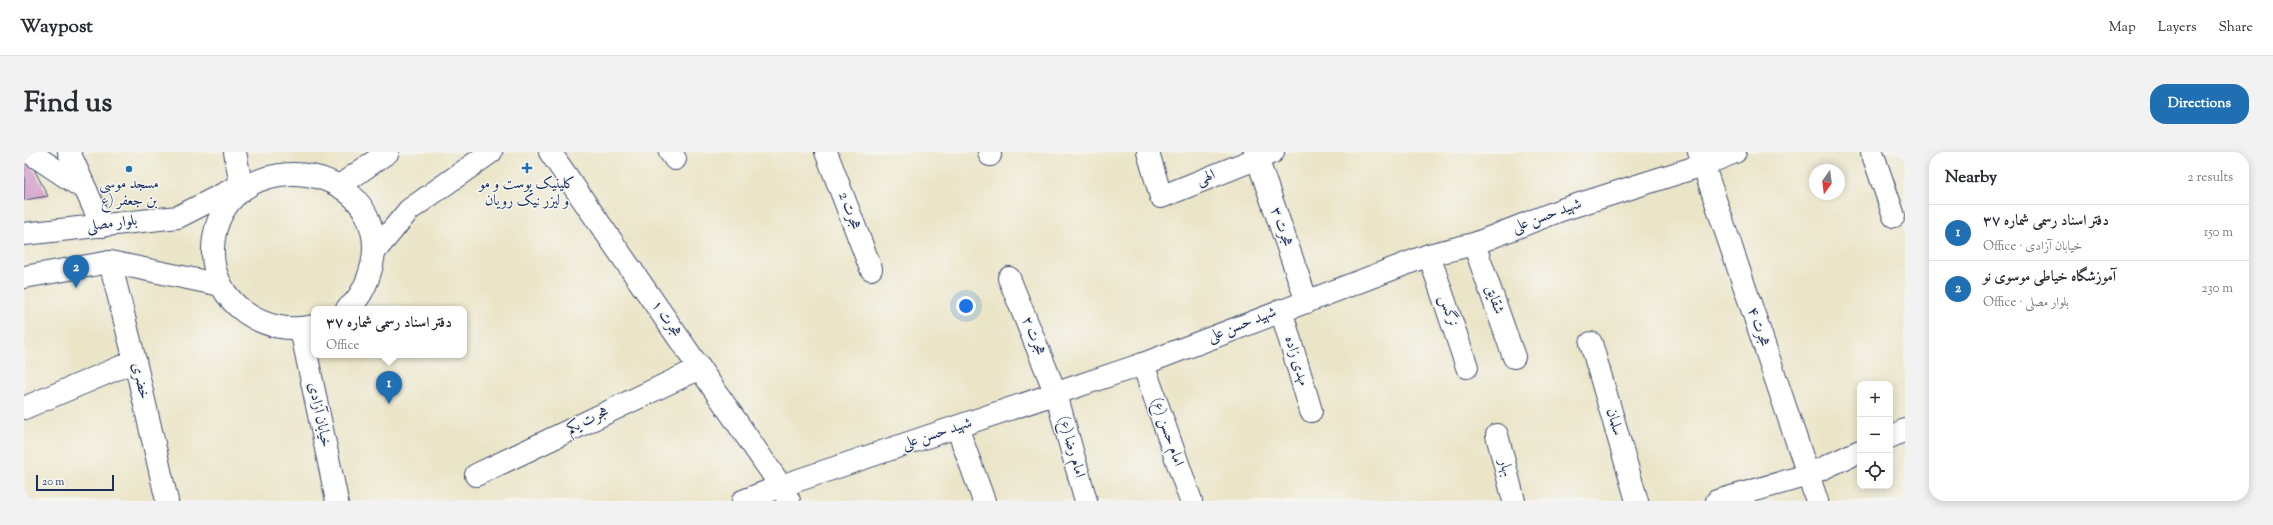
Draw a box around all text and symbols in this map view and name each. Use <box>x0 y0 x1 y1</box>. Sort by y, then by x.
text: Waypost <box>20 14 93 41</box>
text: Map <box>2109 18 2136 38</box>
text: Layers <box>2158 18 2196 38</box>
text: Share <box>2218 18 2253 38</box>
text: Find us <box>24 84 112 124</box>
button: Directions <box>2150 84 2249 124</box>
marker: کلینیک پوست و مو و لیزر نیک رویان <box>521 162 533 174</box>
marker: مسجد موسی بن جعفر (ع <box>124 164 134 174</box>
north arrow <box>1809 164 1845 200</box>
street label: الهی <box>1193 165 1219 191</box>
text: Nearby <box>1945 166 1997 190</box>
text: 2 results <box>2188 169 2233 187</box>
place label: مسجد موسی بن جعفر (ع <box>99 174 159 213</box>
place label: کلینیک پوست و مو و لیزر نیک رویان <box>477 174 575 212</box>
street label: هجرت 2 <box>832 189 866 233</box>
street label: شهید حسن علی <box>1509 194 1585 238</box>
street label: هجرت ۳ <box>1264 204 1298 250</box>
street label: بلوار مصلی <box>86 210 138 237</box>
text: دفتر اسناد رسمی شماره ۳۷ <box>1983 211 2109 232</box>
text: 1 <box>1956 224 1960 242</box>
text: 150 m <box>2204 224 2233 242</box>
text: Office · خیابان آزادی <box>1983 238 2082 256</box>
pin: 2 <box>63 255 89 288</box>
text: آموزشگاه خیاطی موسوی نو <box>1983 267 2116 288</box>
text: 2 <box>1955 280 1961 298</box>
text: 230 m <box>2201 280 2233 298</box>
street label: شقایق <box>1479 283 1509 317</box>
street label: نرگس <box>1433 292 1463 330</box>
text: Office · بلوار مصلی <box>1983 294 2069 312</box>
street label: هجرت ۱ <box>646 296 686 342</box>
your location <box>956 296 976 316</box>
street label: شهید حسن علی <box>1204 302 1280 348</box>
street label: هجرت ۴ <box>1741 304 1775 350</box>
popup <box>311 306 467 358</box>
text: دفتر اسناد رسمی شماره ۳۷ <box>326 313 452 334</box>
street label: هجرت ۲ <box>1016 313 1050 359</box>
street label: مهدی زاده <box>1278 333 1314 389</box>
text: Office <box>326 337 359 355</box>
street label: خضری <box>126 360 154 402</box>
pin: 1 <box>376 371 402 404</box>
street label: خیابان آزادی <box>302 381 336 449</box>
map controls <box>1857 381 1893 489</box>
button: + <box>1857 381 1893 417</box>
street label: امام حسن (ع) <box>1145 395 1189 469</box>
street label: هجرت یکم <box>563 402 614 442</box>
street label: سلمان <box>1600 406 1628 438</box>
street label: شهید حسن علی <box>899 413 975 455</box>
street label: امام رضا (ع) <box>1051 414 1090 481</box>
button: − <box>1857 417 1893 453</box>
button: locate <box>1857 453 1893 489</box>
street label: بهار <box>1492 455 1517 479</box>
scale bar <box>36 473 114 492</box>
text: 20 m <box>42 474 64 490</box>

